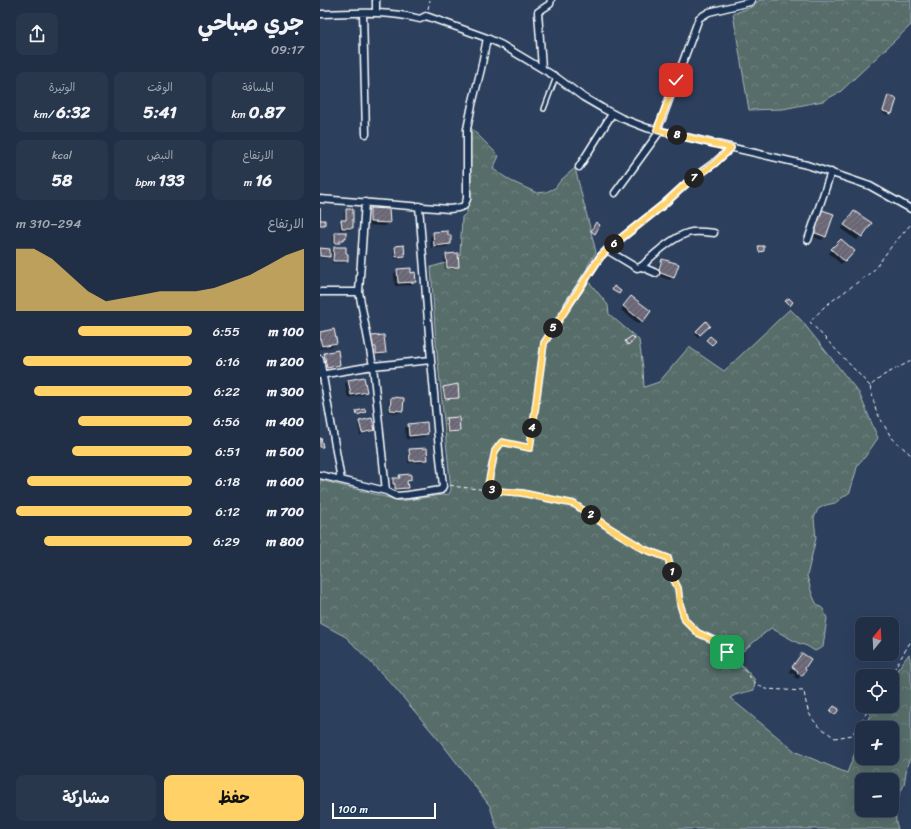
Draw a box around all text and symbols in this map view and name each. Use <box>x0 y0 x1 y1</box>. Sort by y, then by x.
text: جري صباحي <box>198 3 304 42</box>
button: share <box>16 13 58 55</box>
text: 09:17 <box>271 38 304 61</box>
pin <box>659 63 693 97</box>
icon: check <box>665 69 687 91</box>
text: الوتيرة <box>49 78 75 97</box>
text: الوقت <box>147 78 173 97</box>
text: المسافة <box>242 78 274 97</box>
text: 6:32 <box>56 97 90 127</box>
text: 5:41 <box>143 97 177 127</box>
text: 0.87 <box>249 97 285 127</box>
text: /km <box>34 105 56 124</box>
text: km <box>231 105 249 124</box>
pin: 8 <box>667 125 687 145</box>
text: 8 <box>674 125 680 144</box>
text: kcal <box>52 146 72 165</box>
text: النبض <box>147 146 173 165</box>
text: الارتفاع <box>243 146 273 165</box>
text: 58 <box>52 165 72 195</box>
text: 133 <box>159 165 185 195</box>
text: 16 <box>255 165 272 195</box>
pin: 7 <box>684 168 704 188</box>
text: 7 <box>691 168 697 187</box>
text: bpm <box>135 173 159 192</box>
text: m <box>244 173 255 192</box>
text: 294–310 m <box>16 212 81 235</box>
text: الارتفاع <box>268 212 304 235</box>
pin: 6 <box>604 234 624 254</box>
text: 6 <box>611 234 617 253</box>
pin: 5 <box>543 318 563 338</box>
text: 5 <box>550 318 556 337</box>
text: 6:55 <box>213 320 240 343</box>
text: 100 m <box>269 320 304 343</box>
text: 6:16 <box>216 350 240 373</box>
text: 200 m <box>267 350 304 373</box>
text: 6:22 <box>214 380 240 403</box>
text: 300 m <box>267 380 304 403</box>
text: 6:56 <box>213 410 240 433</box>
text: 400 m <box>266 410 304 433</box>
pin: 4 <box>522 418 542 438</box>
text: 4 <box>529 418 535 437</box>
text: 6:51 <box>215 440 240 463</box>
text: 500 m <box>266 440 304 463</box>
text: 6:18 <box>215 470 240 493</box>
text: 600 m <box>267 470 304 493</box>
pin: 3 <box>482 480 502 500</box>
text: 3 <box>489 480 495 499</box>
text: 6:12 <box>216 500 240 523</box>
text: 700 m <box>267 500 304 523</box>
pin: 2 <box>581 505 601 525</box>
text: 2 <box>588 505 594 524</box>
text: 6:29 <box>213 530 240 553</box>
text: 800 m <box>266 530 304 553</box>
pin: 1 <box>662 562 682 582</box>
text: 1 <box>670 562 674 581</box>
north arrow <box>855 617 899 661</box>
map controls <box>855 617 899 817</box>
pin <box>710 635 744 669</box>
icon: arrive <box>716 641 738 663</box>
button: locate <box>855 669 899 713</box>
button: + <box>855 721 899 765</box>
button: − <box>855 773 899 817</box>
button: مشاركة <box>16 775 156 821</box>
button: حفظ <box>164 775 304 821</box>
text: 100 m <box>338 800 368 819</box>
scale bar <box>332 801 436 820</box>

